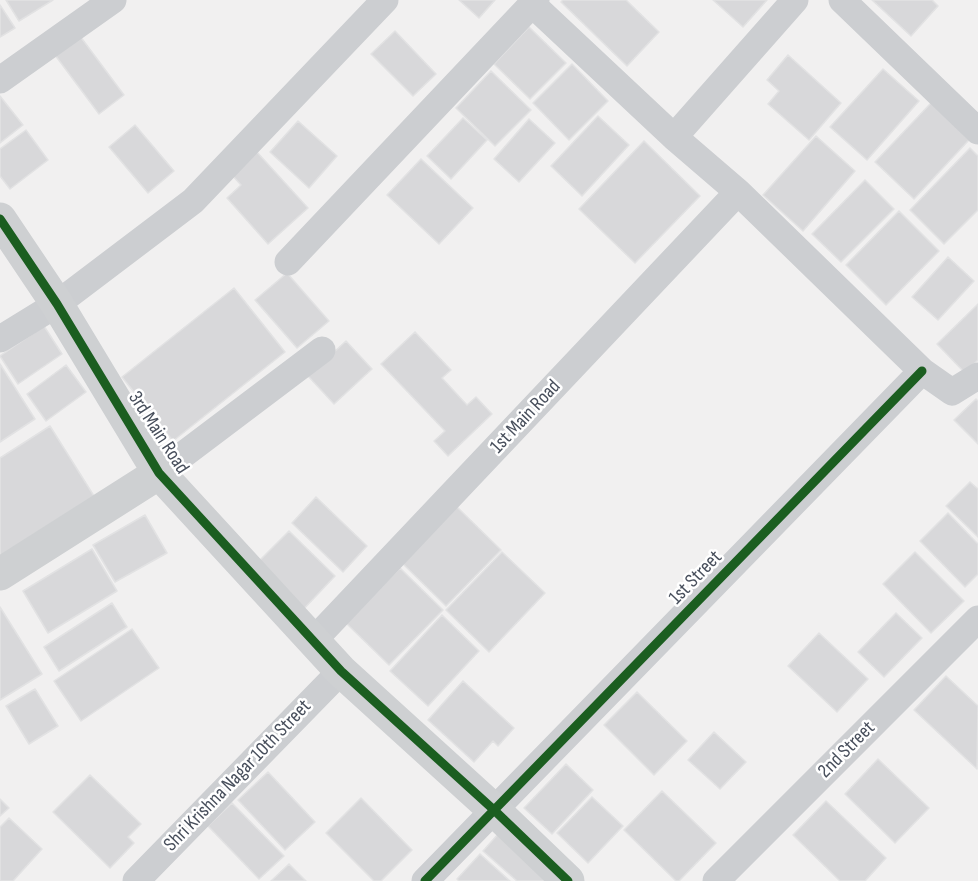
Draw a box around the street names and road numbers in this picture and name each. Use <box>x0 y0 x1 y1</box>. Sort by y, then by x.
street label: 1st Main Road <box>486 375 566 459</box>
street label: 3rd Main Road <box>122 387 194 479</box>
street label: 1st Street <box>665 546 727 610</box>
street label: Shri Krishna Nagar 10th Street <box>159 695 317 857</box>
street label: 2nd Street <box>814 717 880 783</box>

